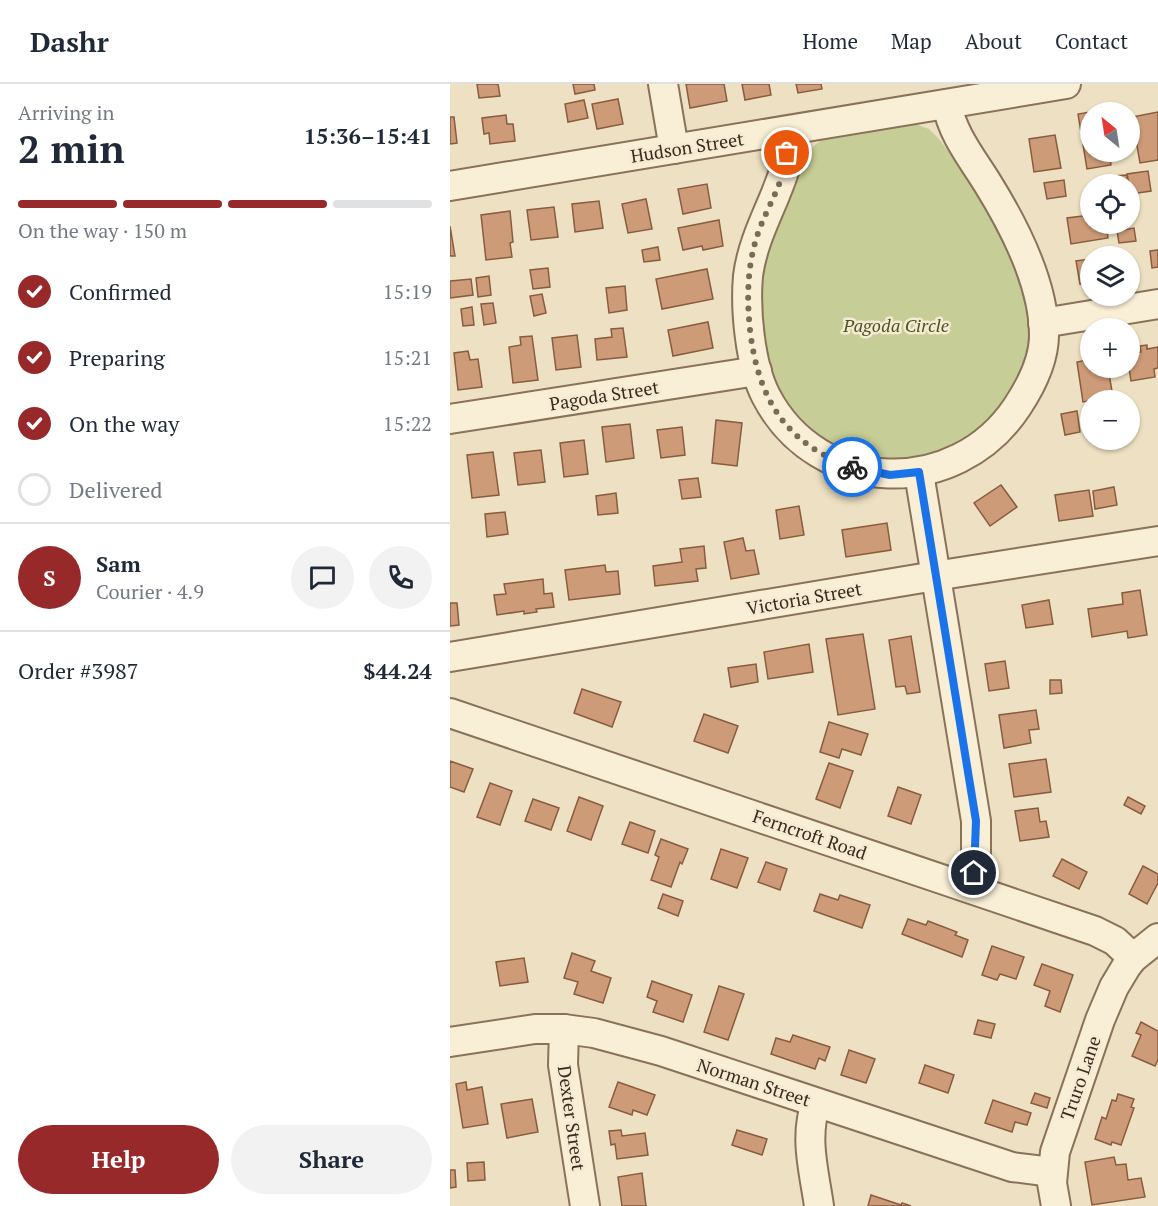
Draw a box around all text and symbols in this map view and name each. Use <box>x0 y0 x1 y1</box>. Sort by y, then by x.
text: Dashr <box>30 23 109 60</box>
text: Home <box>802 27 858 55</box>
text: Map <box>891 27 932 55</box>
text: About <box>965 27 1022 55</box>
text: Contact <box>1055 27 1128 55</box>
text: Arriving in <box>18 99 114 126</box>
north arrow <box>1080 102 1140 162</box>
map controls <box>1080 102 1140 450</box>
text: 15:36–15:41 <box>304 121 432 150</box>
text: 2 min <box>18 122 125 174</box>
street label: Hudson Street <box>629 126 746 168</box>
pin <box>761 127 812 178</box>
icon: bag <box>770 136 803 169</box>
button: locate <box>1080 174 1140 234</box>
text: On the way · 150 m <box>18 217 187 244</box>
button: layers <box>1080 246 1140 306</box>
icon: check <box>18 275 51 308</box>
text: Confirmed <box>69 277 172 306</box>
text: 15:19 <box>383 278 432 305</box>
park label: Pagoda Circle <box>842 313 949 337</box>
button: + <box>1080 318 1140 378</box>
icon: check <box>18 341 51 374</box>
text: Preparing <box>69 343 165 372</box>
text: 15:21 <box>383 344 432 371</box>
street label: Pagoda Street <box>547 374 661 416</box>
button: − <box>1080 390 1140 450</box>
icon: check <box>18 407 51 440</box>
text: On the way <box>69 409 179 438</box>
text: 15:22 <box>383 410 432 437</box>
courier <box>822 437 882 497</box>
icon: bike <box>836 451 869 484</box>
text: Delivered <box>69 475 162 504</box>
button: chat <box>291 546 354 609</box>
button: phone <box>369 546 432 609</box>
text: Sam <box>96 549 141 578</box>
text: S <box>43 563 56 592</box>
street label: Victoria Street <box>745 576 864 620</box>
text: Courier · 4.9 <box>96 578 204 605</box>
text: Order #3987 <box>18 656 138 685</box>
text: $44.24 <box>363 656 432 685</box>
street label: Ferncroft Road <box>750 803 870 865</box>
pin <box>948 847 999 898</box>
icon: home <box>957 856 990 889</box>
street label: Truro Lane <box>1054 1033 1106 1123</box>
street label: Norman Street <box>694 1052 814 1112</box>
street label: Dexter Street <box>553 1064 591 1172</box>
button: Help <box>18 1125 219 1194</box>
button: Share <box>231 1125 432 1194</box>

